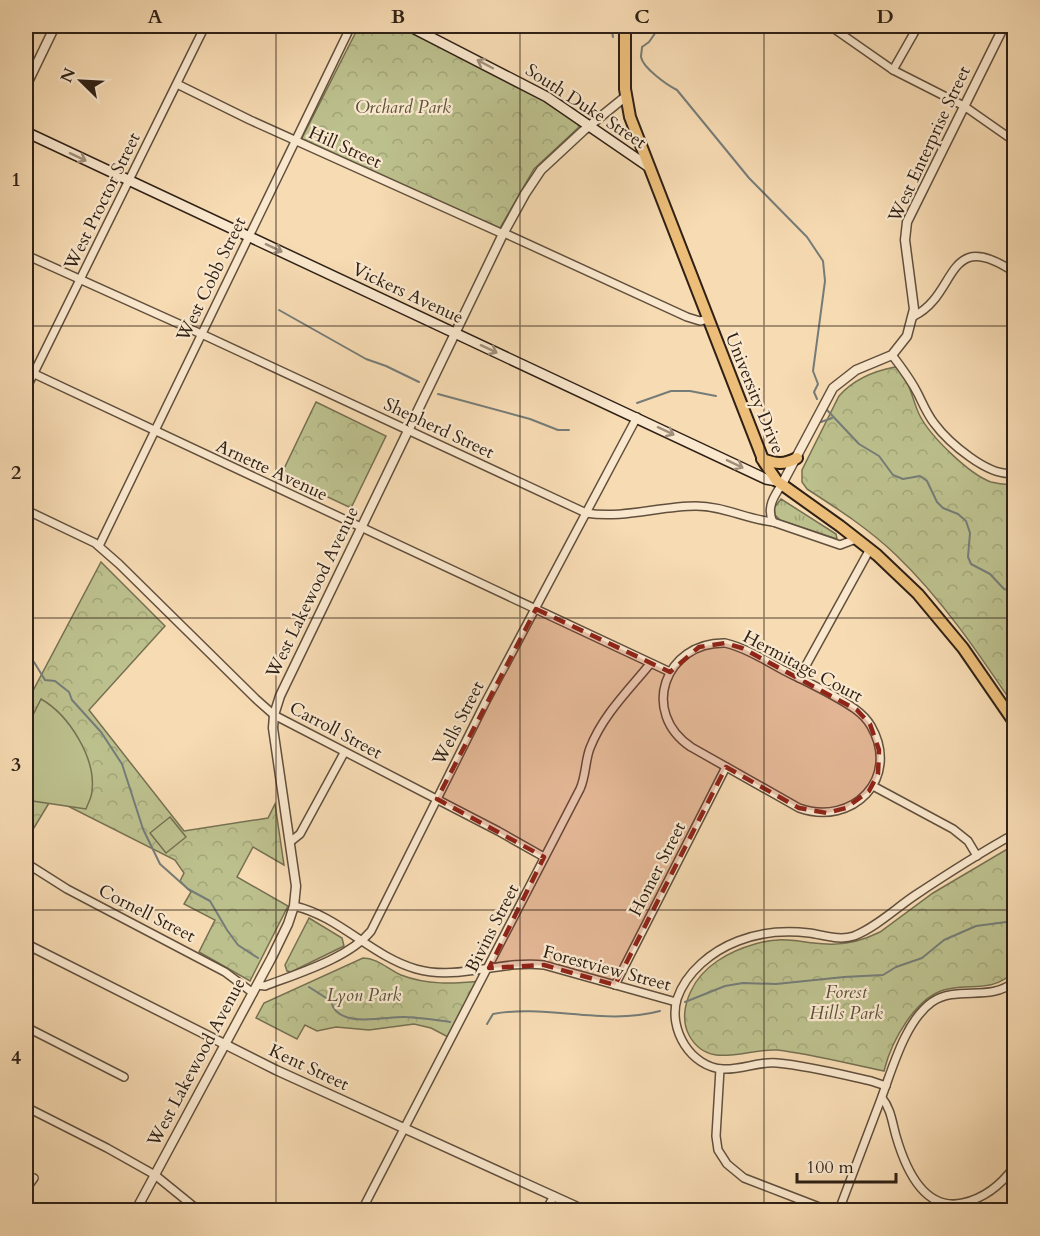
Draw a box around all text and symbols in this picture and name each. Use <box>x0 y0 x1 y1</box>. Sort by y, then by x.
text: A <box>147 3 163 30</box>
text: B <box>391 3 405 30</box>
text: C <box>634 3 650 30</box>
text: D <box>876 3 894 30</box>
north arrow <box>51 51 111 111</box>
one-way arrow <box>477 58 495 69</box>
street label: South Duke Street <box>520 58 651 155</box>
street label: West Enterprise Street <box>882 62 977 227</box>
text: N <box>55 64 81 86</box>
park label: Orchard Park <box>355 95 451 120</box>
street label: Hill Street <box>304 120 386 175</box>
street label: West Proctor Street <box>58 128 147 275</box>
one-way arrow <box>69 151 87 163</box>
text: 1 <box>11 166 21 193</box>
street label: West Cobb Street <box>170 213 253 347</box>
one-way arrow <box>265 243 283 255</box>
street label: Vickers Avenue <box>348 257 467 330</box>
street label: University Drive <box>719 329 790 457</box>
one-way arrow <box>479 343 497 355</box>
street label: Shepherd Street <box>380 392 498 465</box>
one-way arrow <box>656 425 674 437</box>
street label: Arnette Avenue <box>212 434 332 507</box>
text: 2 <box>11 459 21 486</box>
one-way arrow <box>726 459 744 470</box>
street label: West Lakewood Avenue <box>260 502 365 683</box>
street label: Hermitage Court <box>739 624 867 709</box>
street label: Wells Street <box>426 677 490 771</box>
street label: Carroll Street <box>285 696 387 765</box>
text: 3 <box>11 751 21 778</box>
street label: Homer Street <box>623 817 692 921</box>
street label: Cornell Street <box>94 878 200 949</box>
street label: Bivins Street <box>460 880 525 977</box>
street label: Forestview Street <box>540 939 674 998</box>
street label: West Lakewood Avenue <box>141 973 252 1152</box>
park label: Forest Hills Park <box>809 980 883 1026</box>
park label: Lyon Park <box>327 983 401 1008</box>
street label: Kent Street <box>265 1038 353 1097</box>
text: 4 <box>11 1044 21 1071</box>
scale bar <box>797 1146 896 1184</box>
text: 100 m <box>806 1155 854 1180</box>

